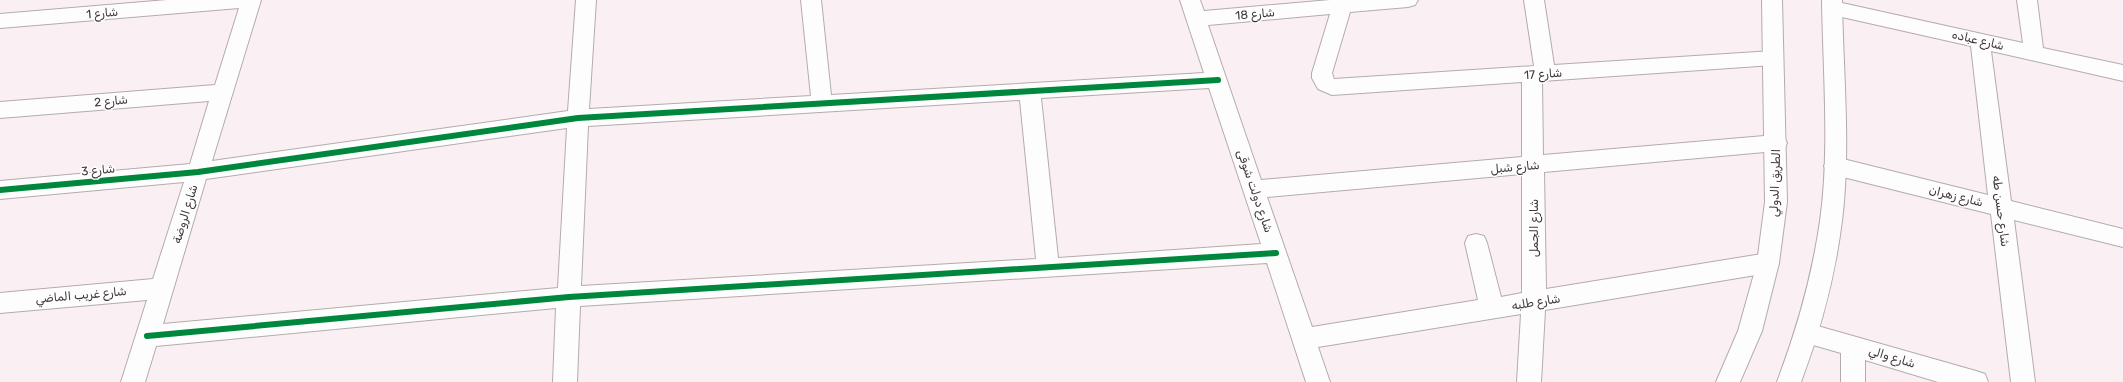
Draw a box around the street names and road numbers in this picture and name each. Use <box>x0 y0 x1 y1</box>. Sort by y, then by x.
street label: شارع 1 <box>85 5 119 23</box>
street label: شارع 18 <box>1235 5 1276 25</box>
street label: شارع عباده <box>1950 27 2006 55</box>
street label: شارع 17 <box>1523 66 1563 84</box>
street label: شارع 2 <box>94 93 129 111</box>
street label: شارع دولت شوقى <box>1232 148 1276 235</box>
street label: الطريق الدولي <box>1767 149 1785 217</box>
street label: شارع شبل <box>1490 158 1540 178</box>
street label: شارع 3 <box>80 162 116 180</box>
street label: شارع حسن طه <box>1988 175 2012 248</box>
street label: شارع الروضة <box>169 183 203 246</box>
street label: شارع زهران <box>1927 183 1985 211</box>
street label: شارع الجمل <box>1527 199 1543 257</box>
street label: شارع غريب الماضي <box>35 284 127 308</box>
street label: شارع طلبه <box>1511 291 1562 315</box>
street label: شارع والي <box>1867 343 1917 373</box>

